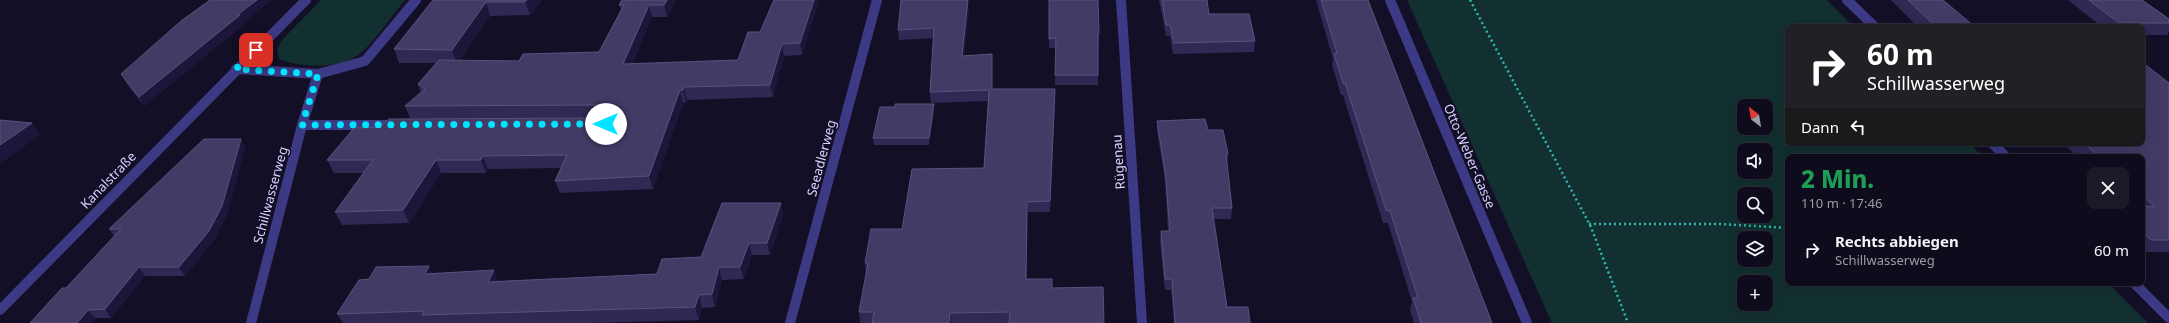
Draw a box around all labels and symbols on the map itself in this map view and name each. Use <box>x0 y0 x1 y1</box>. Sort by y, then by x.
pin <box>239 33 273 67</box>
north arrow <box>1737 99 1773 135</box>
street label: Otto-Weber-Gasse <box>1440 101 1500 211</box>
position arrow <box>585 103 627 145</box>
street label: Seeadlerweg <box>802 118 840 198</box>
street label: Rügenau <box>1107 134 1129 190</box>
street label: Schillwasserweg <box>248 145 292 245</box>
street label: Kanalstraße <box>76 148 140 212</box>

